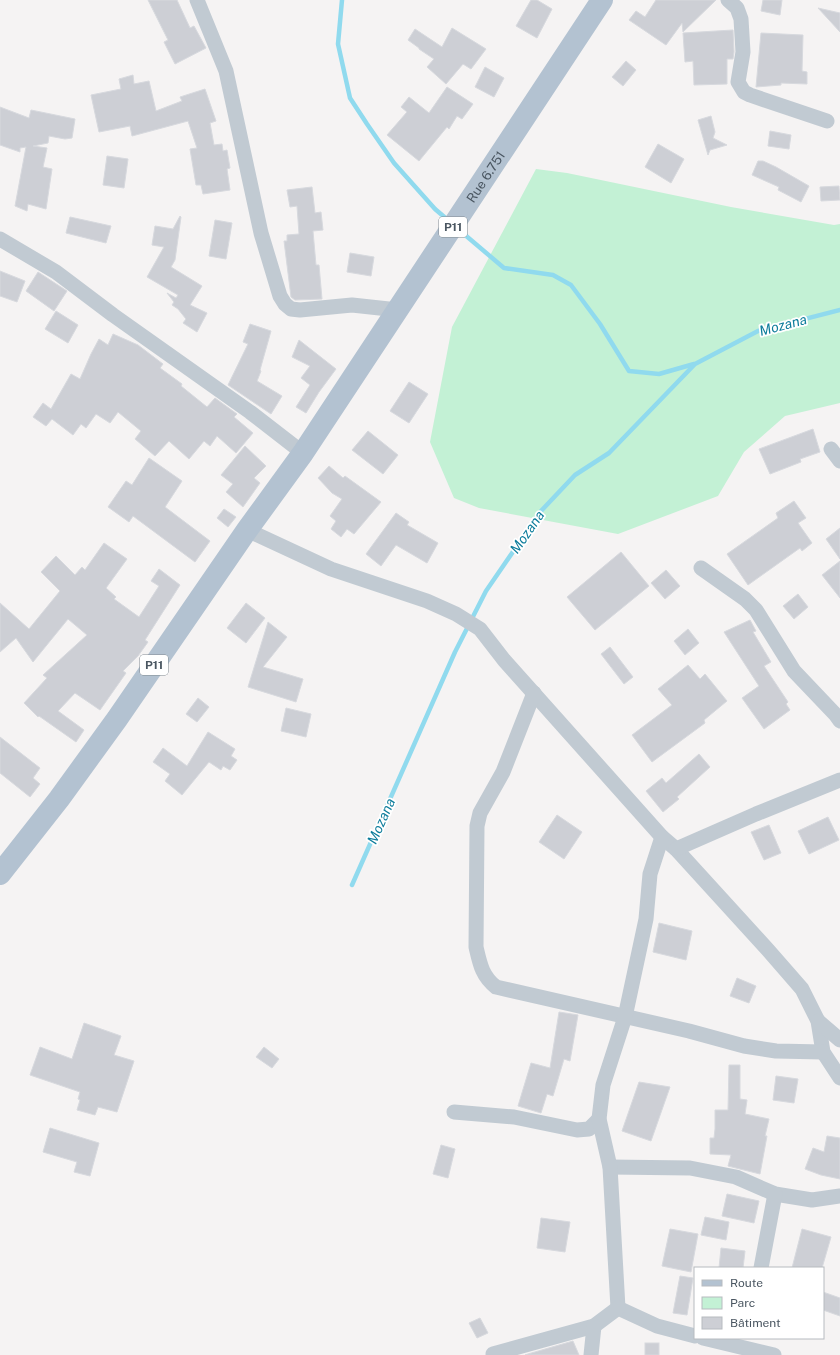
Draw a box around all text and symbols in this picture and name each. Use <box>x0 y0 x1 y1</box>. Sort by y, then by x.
street label: Rue 6.751 <box>463 148 508 205</box>
road number: P11 <box>439 217 467 237</box>
water label: Mozana <box>757 311 809 339</box>
water label: Mozana <box>507 508 547 556</box>
road number: P11 <box>140 655 168 675</box>
water label: Mozana <box>364 796 398 846</box>
legend <box>694 1267 824 1339</box>
text: Route <box>730 1276 763 1290</box>
text: Parc <box>730 1296 755 1310</box>
text: Bâtiment <box>730 1316 781 1330</box>

